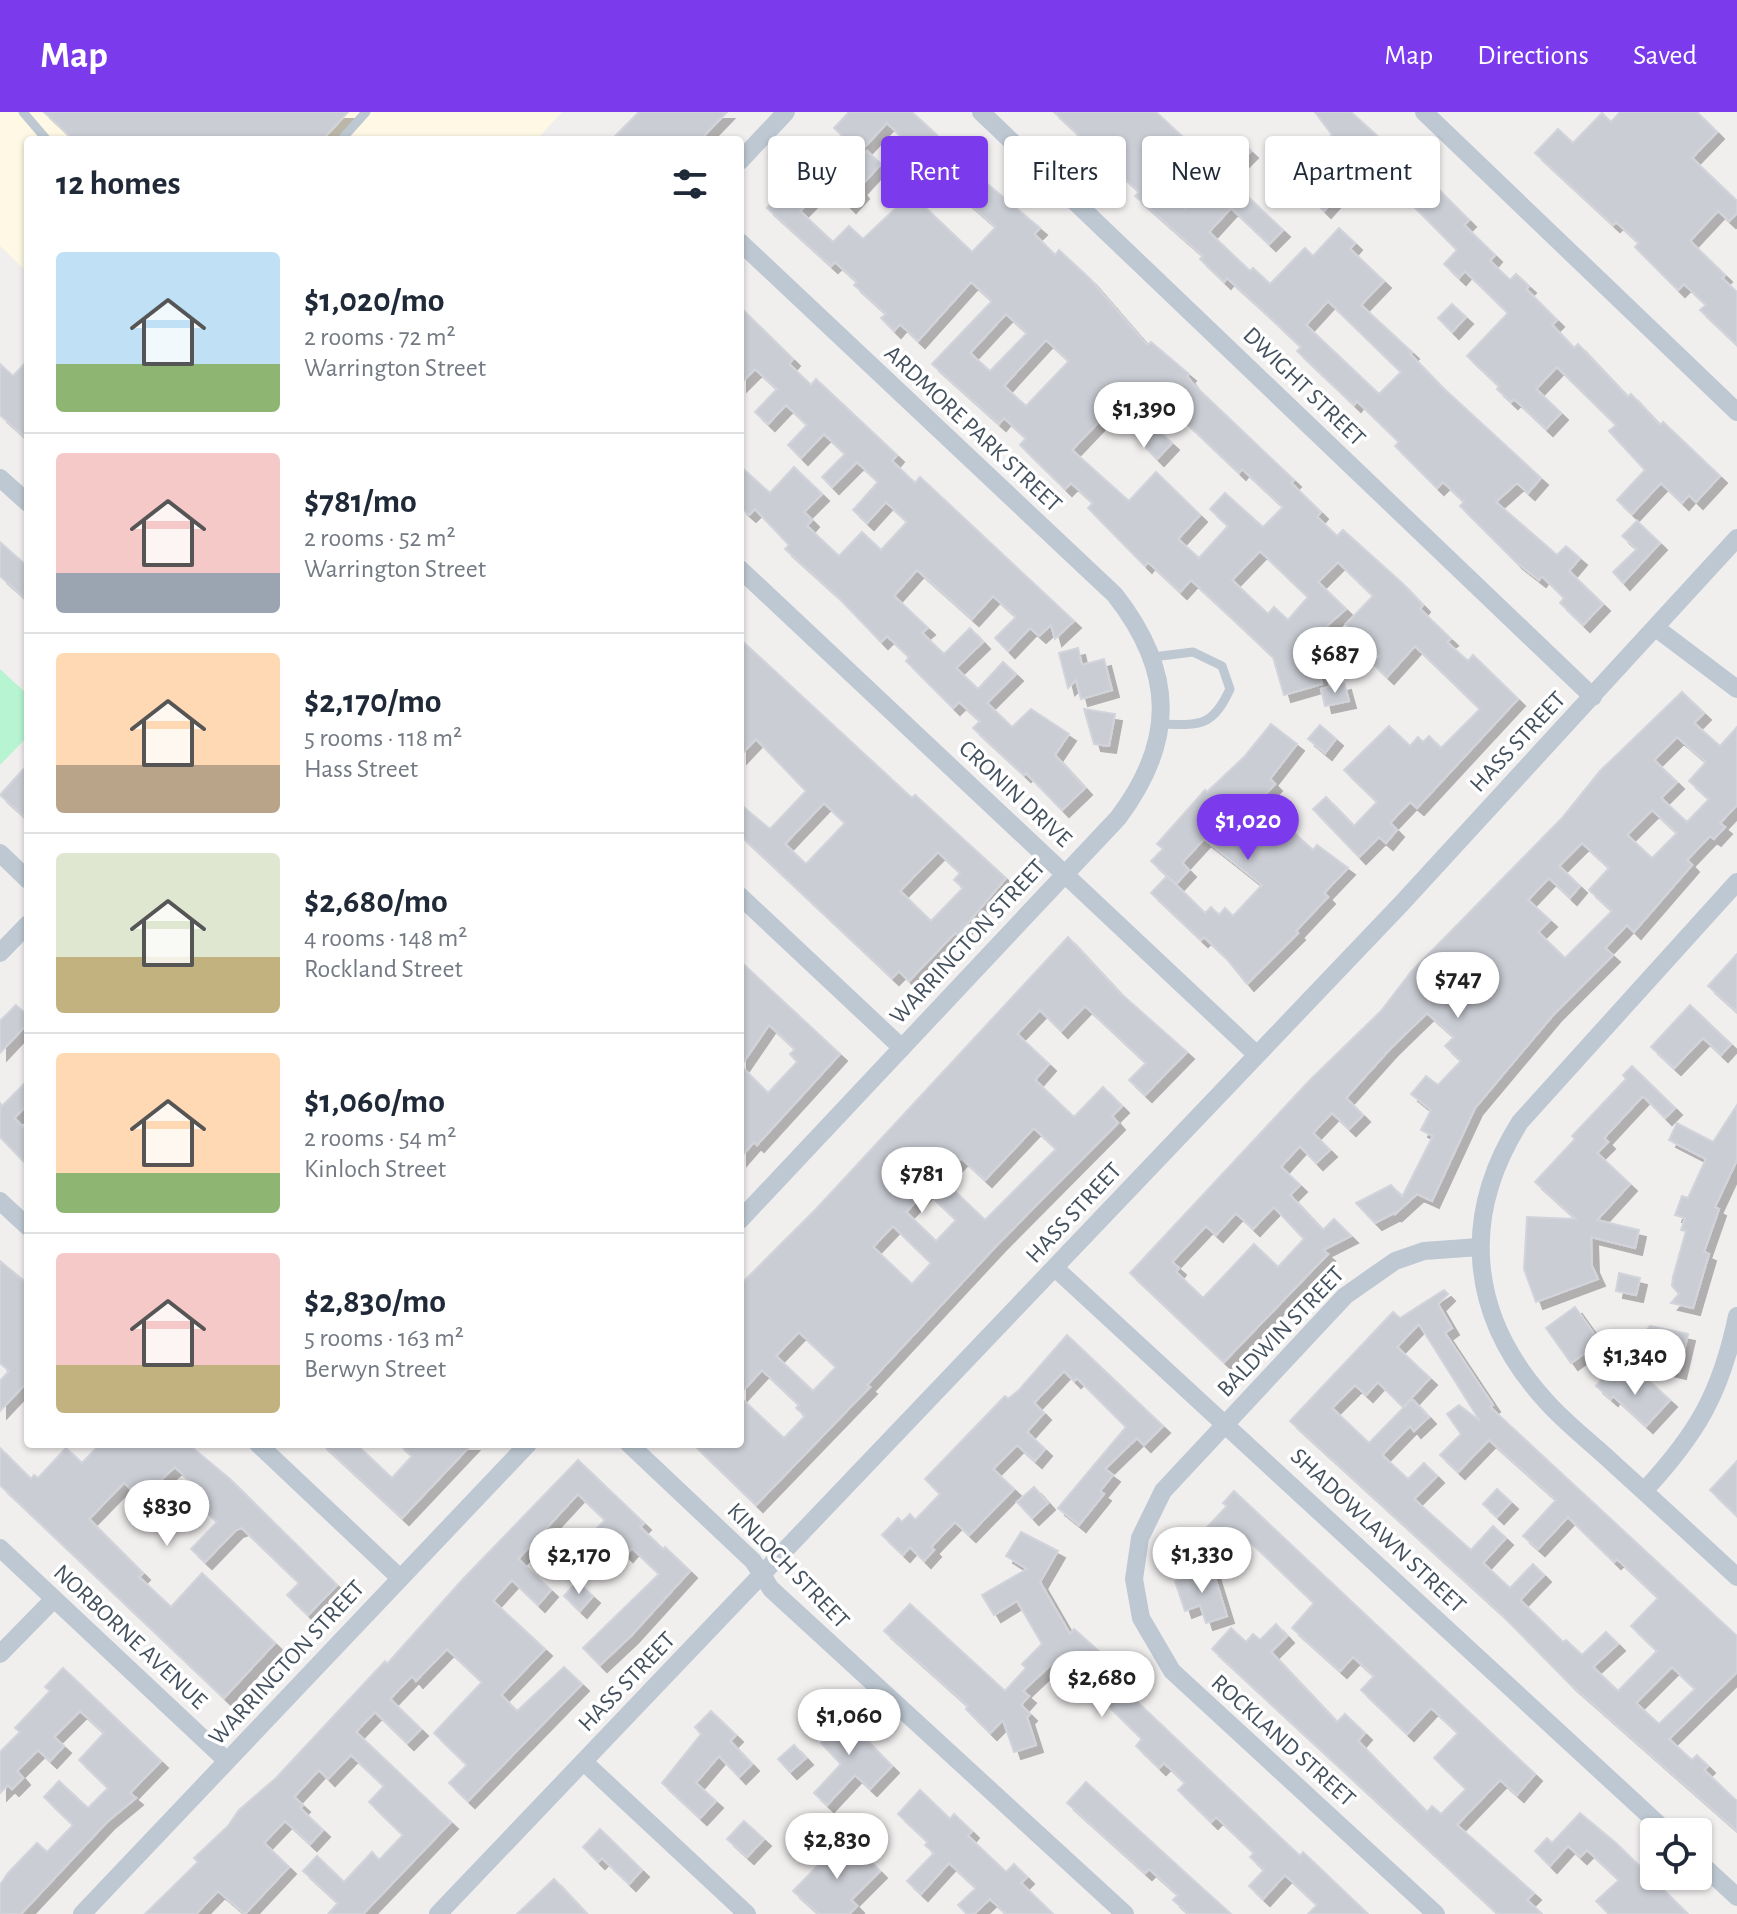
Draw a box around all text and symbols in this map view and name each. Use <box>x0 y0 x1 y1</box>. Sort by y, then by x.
text: Map <box>40 37 108 75</box>
text: Map <box>1384 42 1433 70</box>
text: Directions <box>1477 42 1589 70</box>
text: Saved <box>1633 42 1697 70</box>
chip: Buy <box>768 136 865 208</box>
chip: Rent <box>881 136 988 208</box>
chip: Filters <box>1004 136 1126 208</box>
chip: New <box>1142 136 1249 208</box>
chip: Apartment <box>1265 136 1440 208</box>
icon: filters <box>668 162 712 206</box>
text: 12 homes <box>56 167 181 201</box>
icon: home <box>120 284 216 380</box>
text: $1,020/mo <box>304 284 445 318</box>
street label: DWIGHT STREET <box>1238 323 1370 451</box>
text: 2 rooms · 72 m² <box>304 324 456 350</box>
street label: ARDMORE PARK STREET <box>880 341 1066 517</box>
text: Warrington Street <box>304 355 486 381</box>
pin: $1,390 <box>1079 382 1209 450</box>
text: $1,390 <box>1112 395 1176 421</box>
icon: home <box>120 485 216 581</box>
text: $781/mo <box>304 485 417 519</box>
text: 2 rooms · 52 m² <box>304 525 456 551</box>
text: Warrington Street <box>304 556 486 582</box>
pin: $687 <box>1288 627 1382 695</box>
text: $687 <box>1311 640 1359 666</box>
icon: home <box>120 685 216 781</box>
text: $2,170/mo <box>304 685 442 719</box>
street label: HASS STREET <box>1466 687 1571 797</box>
text: 5 rooms · 118 m² <box>304 725 462 751</box>
street label: CRONIN DRIVE <box>954 736 1076 852</box>
text: Hass Street <box>304 756 418 782</box>
pin: $1,020 <box>1183 794 1313 862</box>
text: $1,020 <box>1215 807 1281 833</box>
street label: WARRINGTON STREET <box>886 855 1050 1029</box>
icon: home <box>120 885 216 981</box>
text: $2,680/mo <box>304 885 448 919</box>
text: 4 rooms · 148 m² <box>304 925 467 951</box>
pin: $747 <box>1411 952 1505 1020</box>
text: Rockland Street <box>304 956 463 982</box>
text: $747 <box>1434 965 1482 991</box>
icon: home <box>120 1085 216 1181</box>
text: $1,060/mo <box>304 1085 445 1119</box>
text: 2 rooms · 54 m² <box>304 1125 456 1151</box>
pin: $781 <box>875 1147 969 1215</box>
text: Kinloch Street <box>304 1156 446 1182</box>
street label: HASS STREET <box>1022 1158 1127 1268</box>
text: $781 <box>899 1160 945 1186</box>
street label: BALDWIN STREET <box>1213 1262 1349 1402</box>
icon: home <box>120 1285 216 1381</box>
text: $2,830/mo <box>304 1285 446 1319</box>
text: 5 rooms · 163 m² <box>304 1325 464 1351</box>
pin: $1,340 <box>1570 1329 1700 1397</box>
text: $1,340 <box>1603 1342 1667 1368</box>
text: Berwyn Street <box>304 1356 446 1382</box>
street label: SHADOWLAWN STREET <box>1286 1444 1470 1618</box>
pin: $830 <box>120 1480 214 1548</box>
text: $830 <box>142 1493 192 1519</box>
street label: KINLOCH STREET <box>722 1499 854 1634</box>
pin: $1,330 <box>1137 1527 1267 1595</box>
pin: $2,170 <box>514 1528 644 1596</box>
text: $1,330 <box>1171 1540 1233 1566</box>
text: $2,170 <box>547 1541 611 1567</box>
street label: NORBORNE AVENUE <box>49 1560 211 1714</box>
street label: WARRINGTON STREET <box>205 1576 369 1750</box>
street label: HASS STREET <box>574 1628 680 1736</box>
pin: $2,680 <box>1037 1651 1167 1719</box>
text: $2,680 <box>1068 1664 1136 1690</box>
street label: ROCKLAND STREET <box>1206 1670 1360 1812</box>
pin: $1,060 <box>784 1689 914 1757</box>
text: $1,060 <box>816 1702 882 1728</box>
pin: $2,830 <box>772 1813 902 1881</box>
map controls <box>1640 1818 1712 1890</box>
button: locate <box>1640 1818 1712 1890</box>
text: $2,830 <box>803 1826 871 1852</box>

